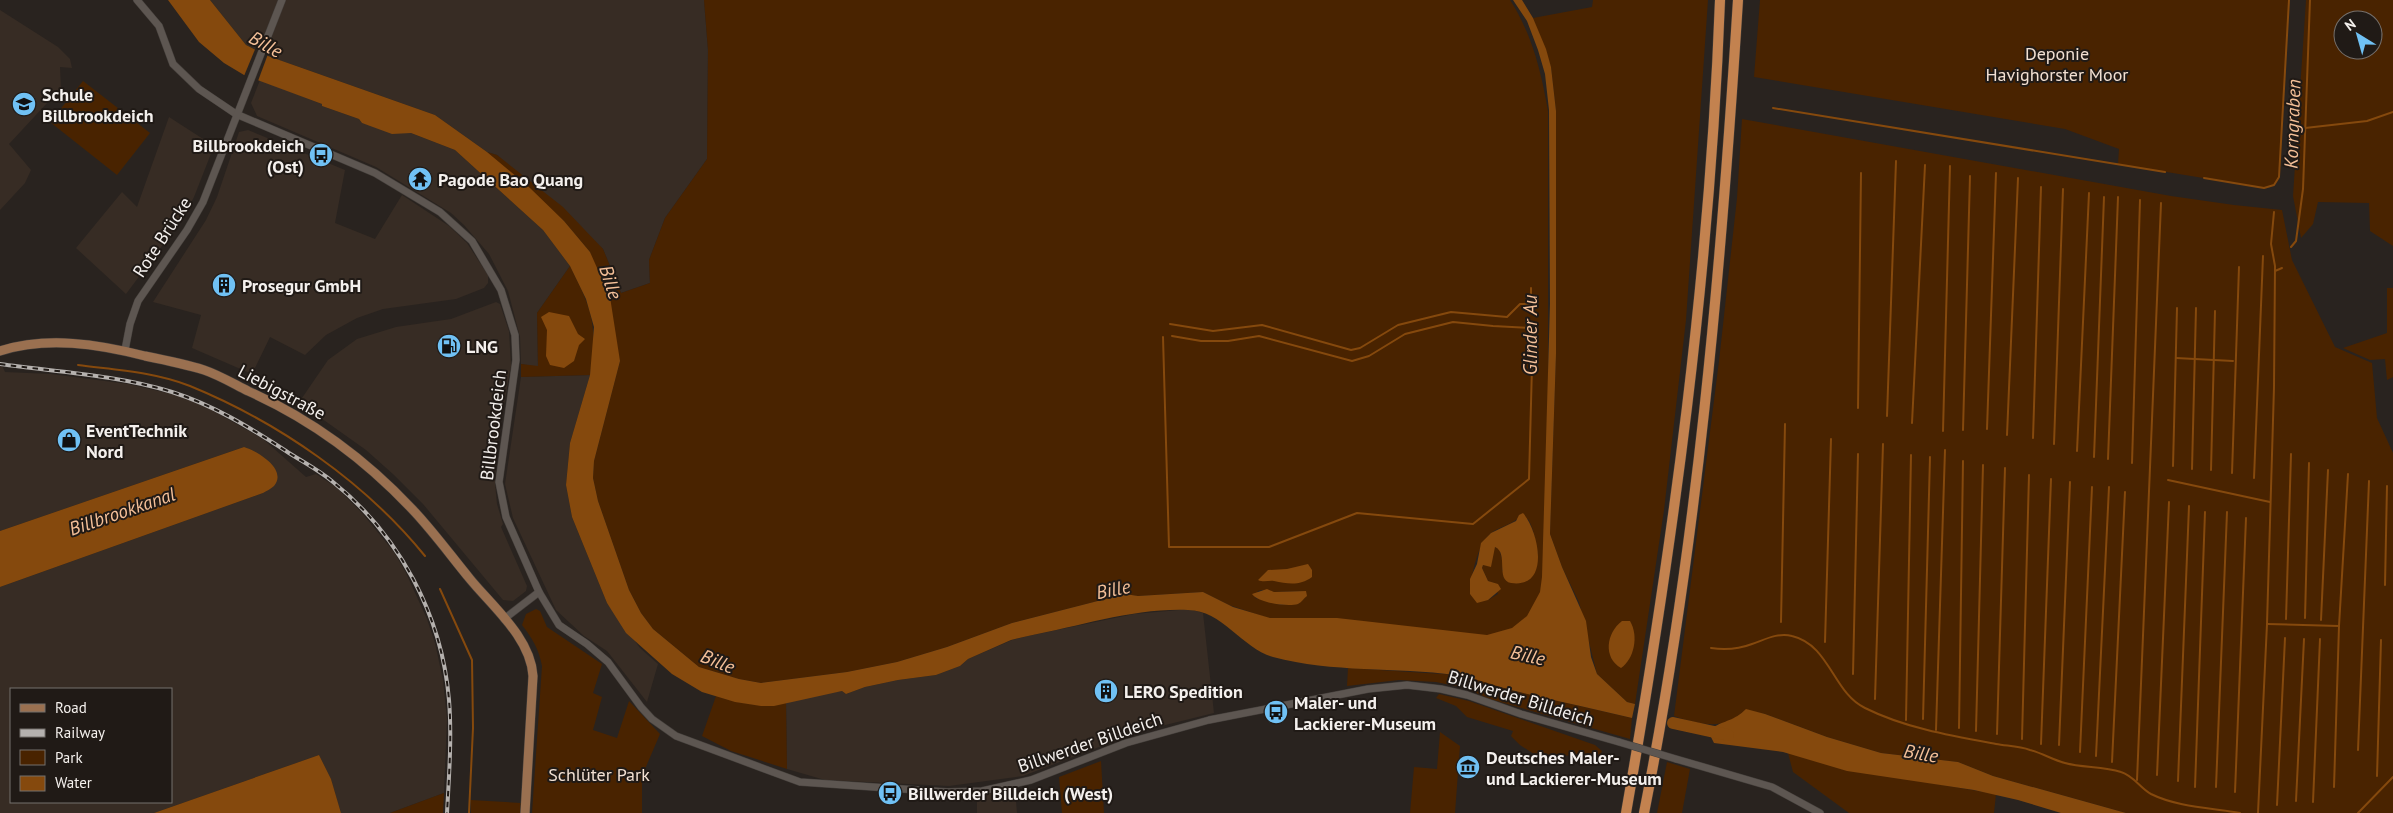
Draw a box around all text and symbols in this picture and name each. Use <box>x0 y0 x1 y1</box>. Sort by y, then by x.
north arrow <box>2333 10 2383 60</box>
text: N <box>2341 15 2359 35</box>
water label: Bille <box>245 25 287 63</box>
park label: Deponie Havighorster Moor <box>1985 42 2129 86</box>
water label: Korngraben <box>2278 79 2306 169</box>
place label: Schule Billbrookdeich <box>42 83 154 127</box>
school or university icon: Schule Billbrookdeich <box>11 91 37 117</box>
place label: Billbrookdeich (Ost) <box>193 134 304 178</box>
bus stop icon: Billbrookdeich (Ost) <box>308 142 334 168</box>
temple icon: Pagode Bao Quang <box>407 166 433 192</box>
place label: Pagode Bao Quang <box>438 168 583 191</box>
street label: Rote Brücke <box>127 192 197 282</box>
water label: Bille <box>594 262 628 302</box>
building icon: Prosegur GmbH <box>211 272 237 298</box>
place label: Prosegur GmbH <box>242 274 361 297</box>
water label: Glinder Au <box>1518 294 1542 375</box>
fuel station icon: LNG <box>436 333 462 359</box>
place label: LNG <box>466 335 498 358</box>
street label: Liebigstraße <box>234 359 330 425</box>
street label: Billbrookdeich <box>475 368 511 482</box>
place label: EventTechnik Nord <box>86 419 187 463</box>
shop icon: EventTechnik Nord <box>56 427 82 453</box>
water label: Billbrookkanal <box>66 482 178 540</box>
water label: Bille <box>1094 574 1132 604</box>
water label: Bille <box>1508 639 1548 671</box>
water label: Bille <box>697 643 739 679</box>
street label: Billwerder Billdeich <box>1445 665 1597 731</box>
building icon: LERO Spedition <box>1093 678 1119 704</box>
place label: LERO Spedition <box>1124 680 1243 703</box>
legend <box>10 688 172 803</box>
place label: Maler- und Lackierer-Museum <box>1294 691 1436 735</box>
text: Road <box>55 698 87 717</box>
bus stop icon: Maler- und Lackierer-Museum <box>1263 699 1289 725</box>
street label: Billwerder Billdeich <box>1015 706 1165 778</box>
text: Railway <box>55 723 105 742</box>
water label: Bille <box>1902 738 1940 768</box>
place label: Deutsches Maler- und Lackierer-Museum <box>1486 746 1662 790</box>
text: Park <box>55 748 83 767</box>
museum icon: Deutsches Maler- und Lackierer-Museum <box>1455 754 1481 780</box>
park label: Schlüter Park <box>548 763 650 786</box>
text: Water <box>55 773 92 792</box>
bus stop icon: Billwerder Billdeich (West) <box>877 780 903 806</box>
place label: Billwerder Billdeich (West) <box>908 782 1113 805</box>

